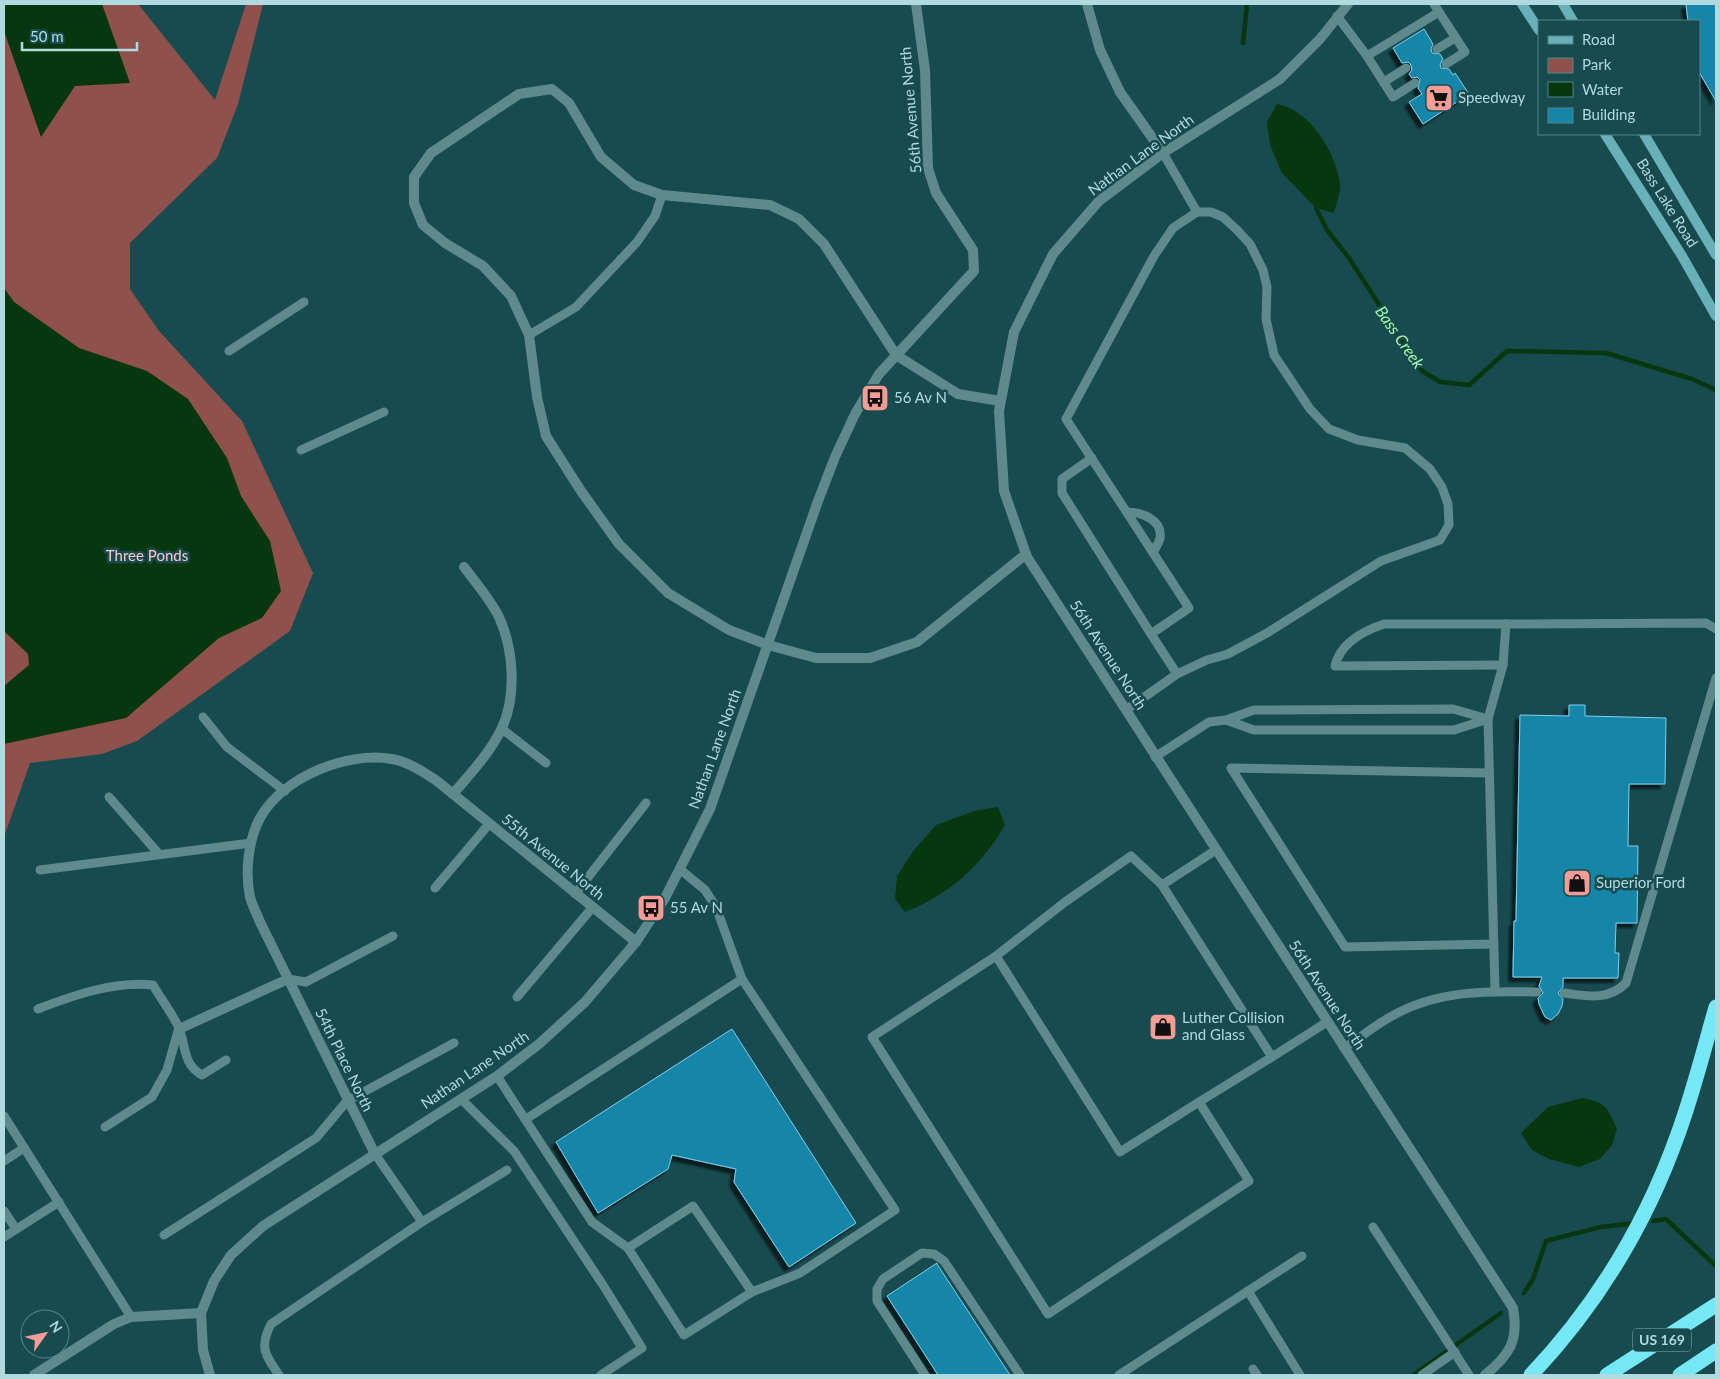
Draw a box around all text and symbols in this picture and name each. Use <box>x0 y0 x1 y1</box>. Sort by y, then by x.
scale bar <box>22 20 138 52</box>
legend <box>1538 20 1700 135</box>
text: 50 m <box>30 27 64 45</box>
text: Road <box>1582 30 1615 48</box>
street label: 56th Avenue North <box>896 46 925 174</box>
text: Park <box>1582 55 1612 73</box>
text: Water <box>1582 80 1623 98</box>
supermarket icon: Speedway <box>1424 83 1454 113</box>
place label: Speedway <box>1458 88 1526 106</box>
text: Building <box>1582 105 1635 123</box>
street label: Nathan Lane North <box>1084 110 1197 199</box>
street label: Bass Lake Road <box>1633 155 1702 250</box>
water label: Bass Creek <box>1372 302 1429 372</box>
bus stop icon: 56 Av N <box>860 383 890 413</box>
place label: 56 Av N <box>894 388 947 406</box>
park label: Three Ponds <box>106 546 188 564</box>
street label: 56th Avenue North <box>1067 596 1151 713</box>
street label: Nathan Lane North <box>684 686 744 811</box>
street label: 55th Avenue North <box>499 809 609 903</box>
shop icon: Superior Ford <box>1562 868 1592 898</box>
place label: Superior Ford <box>1596 873 1685 891</box>
bus stop icon: 55 Av N <box>636 893 666 923</box>
place label: 55 Av N <box>670 898 723 916</box>
street label: 56th Avenue North <box>1286 936 1370 1053</box>
street label: 54th Place North <box>312 1005 378 1114</box>
place label: Luther Collision and Glass <box>1182 1008 1284 1043</box>
shop icon: Luther Collision and Glass <box>1148 1012 1178 1042</box>
street label: Nathan Lane North <box>417 1026 532 1112</box>
north arrow <box>20 1309 70 1359</box>
text: N <box>46 1317 66 1336</box>
road number: US 169 <box>1633 1328 1691 1352</box>

